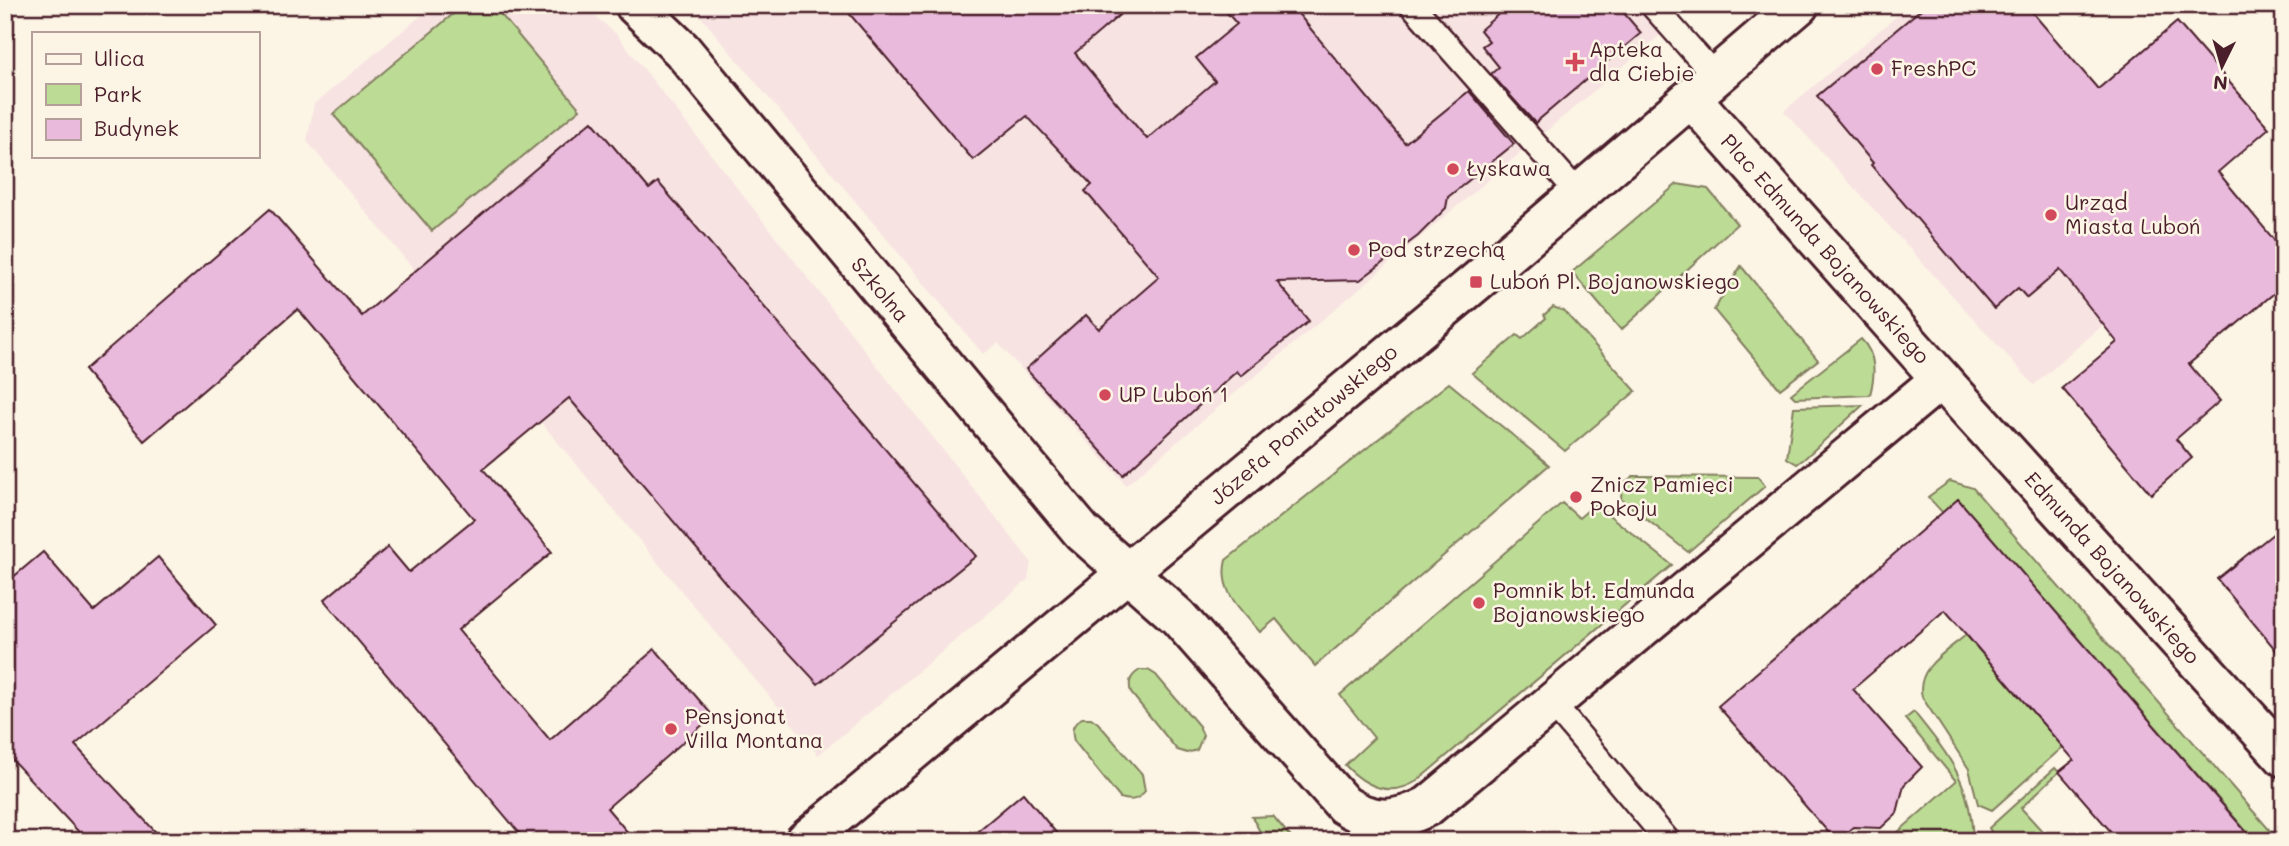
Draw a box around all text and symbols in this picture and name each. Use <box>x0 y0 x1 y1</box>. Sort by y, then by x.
legend <box>32 32 259 158</box>
north arrow <box>2188 32 2258 102</box>
place label: Apteka dla Ciebie <box>1589 35 1695 86</box>
text: Ulica <box>94 44 145 71</box>
marker: Apteka dla Ciebie <box>1567 54 1583 70</box>
place label: FreshPC <box>1891 54 1976 81</box>
marker: FreshPC <box>1869 61 1885 77</box>
text: N <box>2212 70 2229 97</box>
text: Park <box>94 80 142 107</box>
text: Budynek <box>94 114 179 141</box>
street label: Plac Edmunda Bojanowskiego <box>1716 127 1937 369</box>
place label: Łyskawa <box>1467 154 1551 181</box>
marker: Łyskawa <box>1445 161 1461 177</box>
place label: Urząd Miasta Luboń <box>2065 188 2201 239</box>
marker: Urząd Miasta Luboń <box>2043 207 2059 223</box>
place label: Pod strzechą <box>1368 235 1505 262</box>
marker: Pod strzechą <box>1346 242 1362 258</box>
street label: Szkolna <box>846 251 916 327</box>
place label: Luboń Pl. Bojanowskiego <box>1490 267 1739 294</box>
marker: Luboń Pl. Bojanowskiego <box>1468 274 1484 290</box>
street label: Józefa Poniatowskiego <box>1204 338 1402 510</box>
place label: UP Luboń 1 <box>1119 380 1229 407</box>
marker: UP Luboń 1 <box>1097 387 1113 403</box>
street label: Edmunda Bojanowskiego <box>2020 465 2207 669</box>
place label: Znicz Pamięci Pokoju <box>1590 470 1734 521</box>
marker: Znicz Pamięci Pokoju <box>1568 489 1584 505</box>
place label: Pomnik bł. Edmunda Bojanowskiego <box>1493 576 1695 627</box>
marker: Pomnik bł. Edmunda Bojanowskiego <box>1471 595 1487 611</box>
place label: Pensjonat Villa Montana <box>685 702 823 753</box>
marker: Pensjonat Villa Montana <box>663 721 679 737</box>

